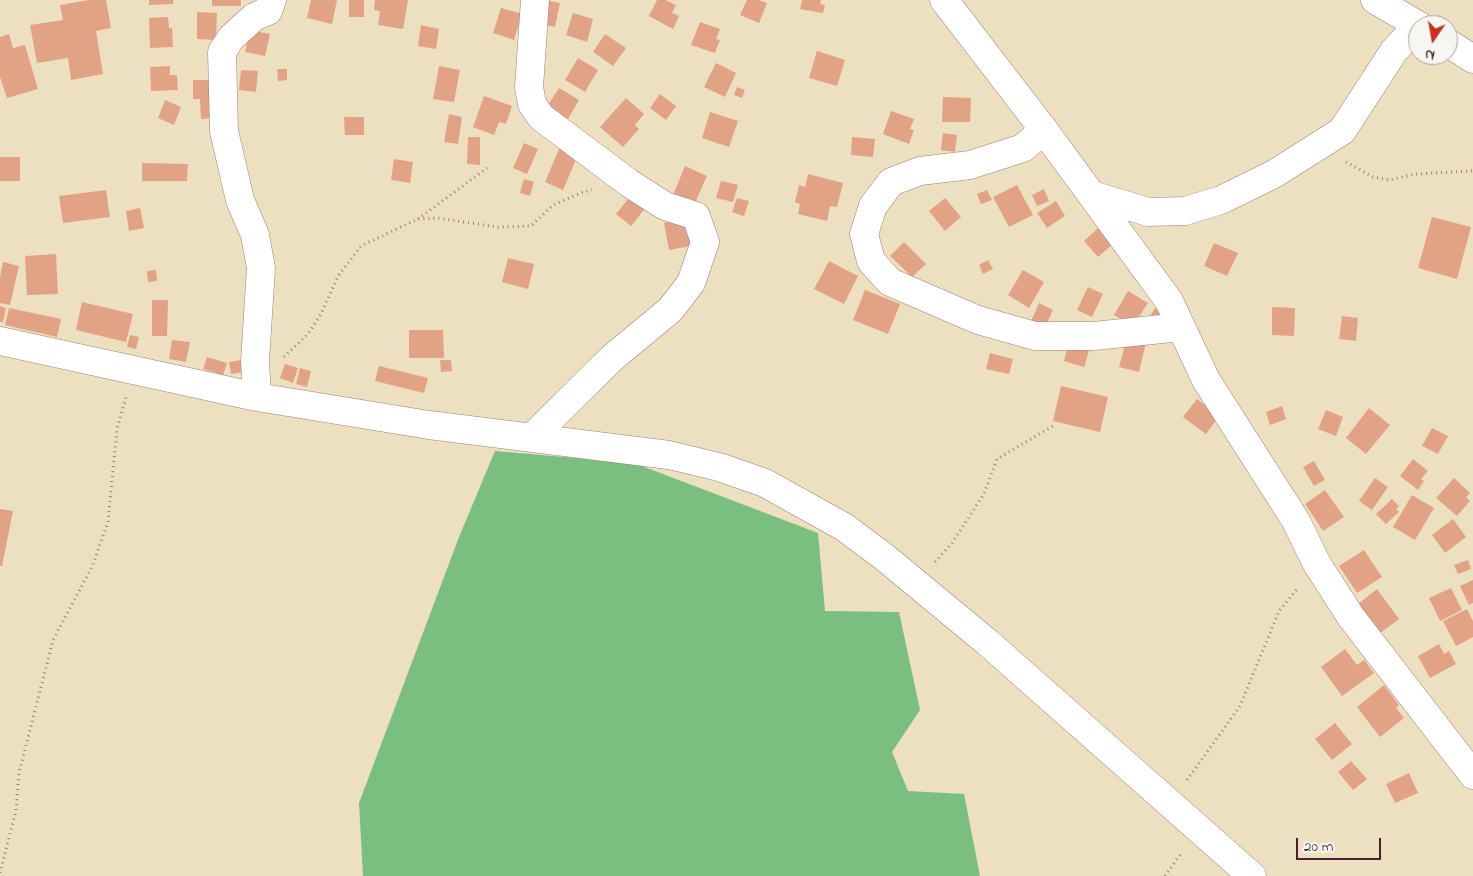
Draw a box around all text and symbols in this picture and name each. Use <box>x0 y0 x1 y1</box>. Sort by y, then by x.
north arrow <box>1408 15 1458 65</box>
text: N <box>1423 43 1437 65</box>
scale bar <box>1298 828 1383 860</box>
text: 20 m <box>1304 836 1333 858</box>

